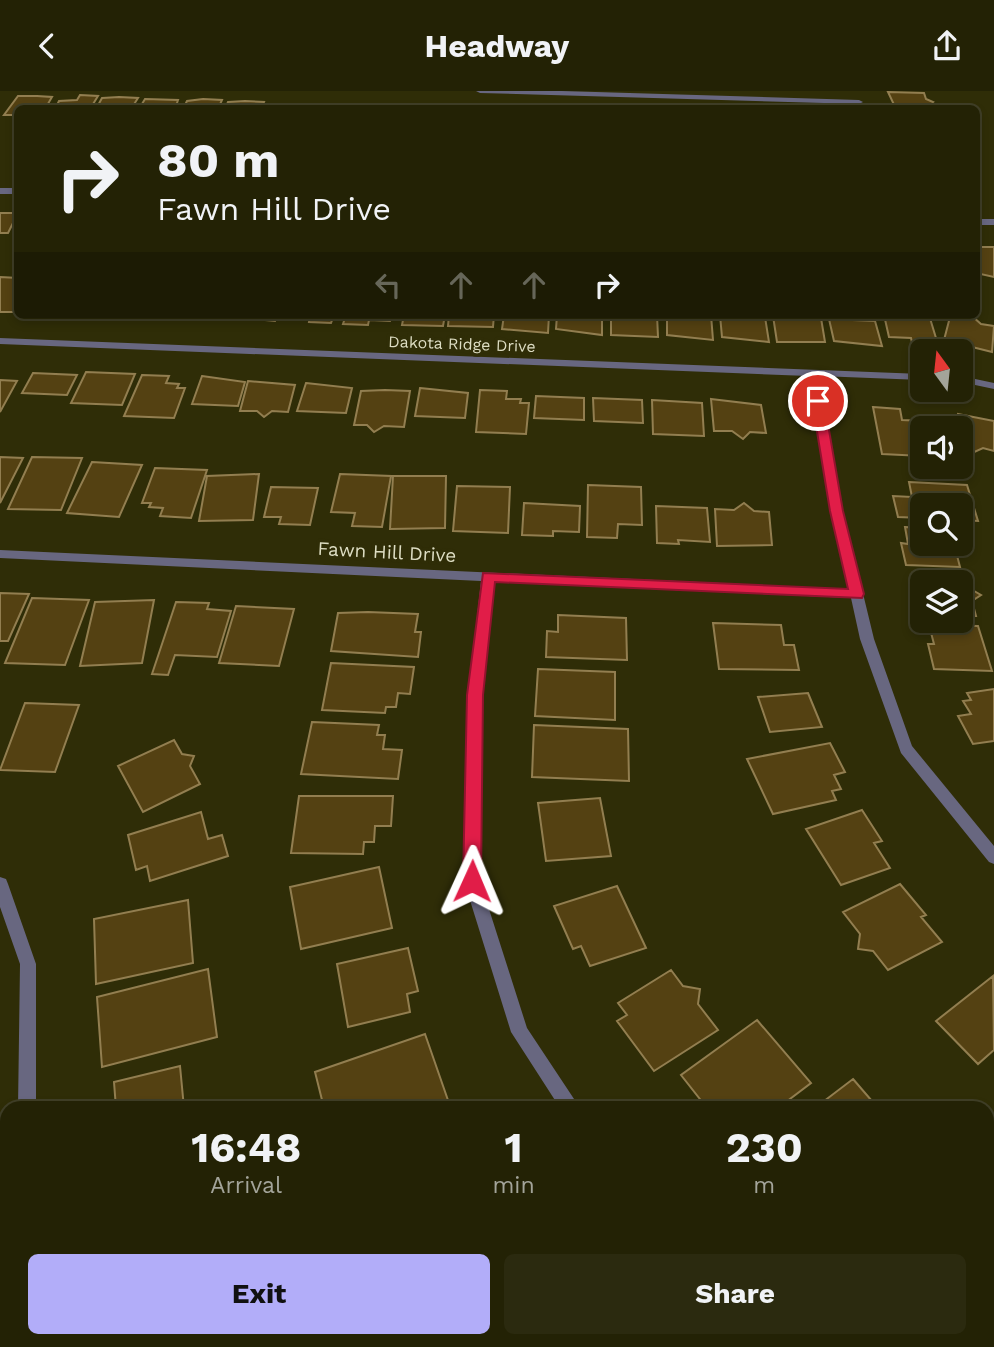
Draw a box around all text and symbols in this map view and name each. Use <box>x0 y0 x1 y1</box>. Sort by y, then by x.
icon: back <box>28 27 66 65</box>
text: Headway <box>425 27 569 65</box>
icon: share <box>928 27 966 65</box>
text: 80 m <box>157 131 279 189</box>
icon: right <box>42 133 133 224</box>
text: Fawn Hill Drive <box>157 190 391 228</box>
icon: left <box>369 266 407 304</box>
icon: ahead <box>442 266 480 304</box>
icon: ahead <box>515 266 553 304</box>
icon: right <box>588 266 626 304</box>
street label: Dakota Ridge Drive <box>388 332 536 356</box>
north arrow <box>910 339 973 403</box>
map controls <box>910 339 973 633</box>
pin <box>788 371 848 431</box>
icon: arrive <box>799 382 837 420</box>
button: sound <box>910 416 973 479</box>
button: search <box>910 493 973 556</box>
street label: Fawn Hill Drive <box>317 537 457 567</box>
button: layers <box>910 570 973 633</box>
position arrow <box>435 844 509 918</box>
text: 16:48 <box>191 1123 301 1172</box>
text: 1 <box>504 1123 523 1172</box>
text: 230 <box>726 1123 803 1172</box>
text: Arrival <box>210 1172 282 1199</box>
text: min <box>492 1172 535 1199</box>
text: m <box>753 1172 775 1199</box>
button: Exit <box>28 1254 490 1334</box>
button: Share <box>504 1254 966 1334</box>

